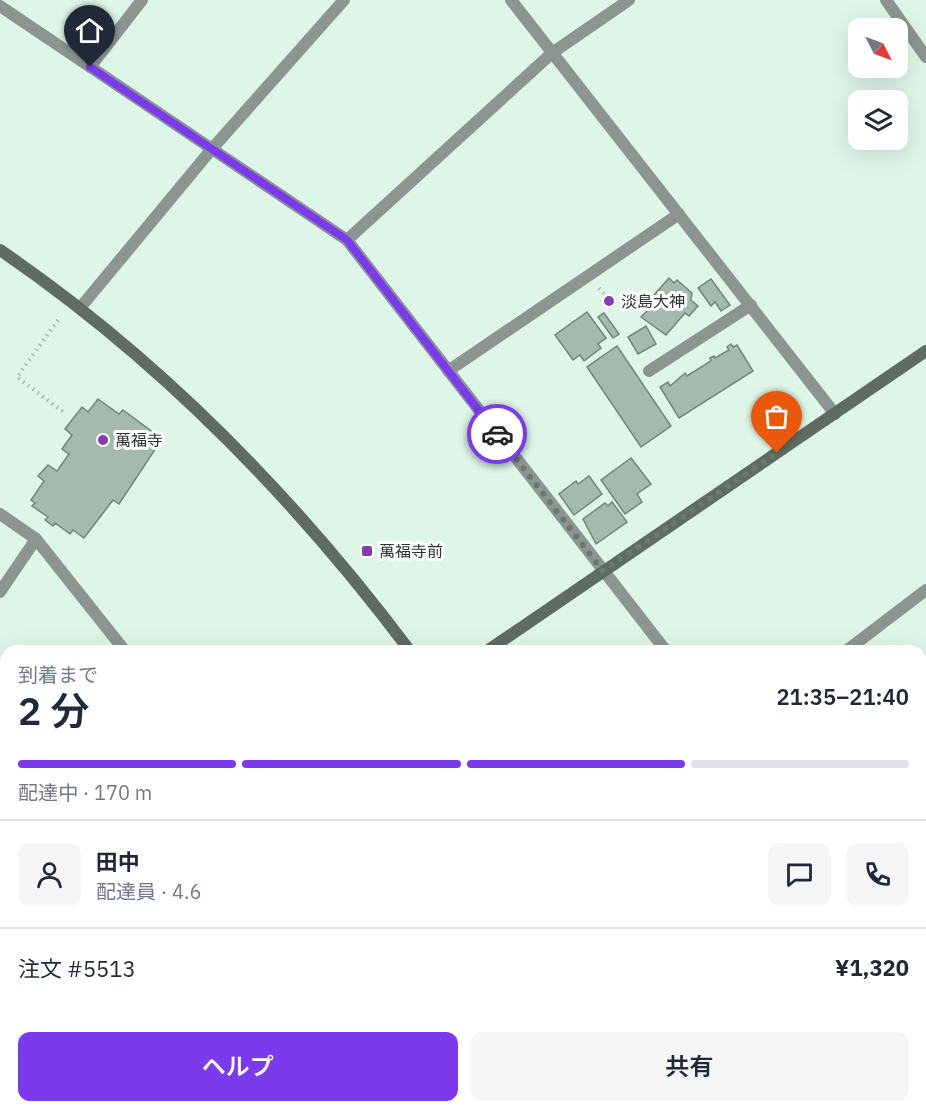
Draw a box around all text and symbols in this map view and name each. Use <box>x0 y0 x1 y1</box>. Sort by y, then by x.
pin <box>64 5 115 67</box>
icon: home <box>73 14 106 47</box>
north arrow <box>848 18 908 78</box>
map controls <box>848 18 908 150</box>
button: layers <box>848 90 908 150</box>
place label: 淡島大神 <box>621 291 685 311</box>
marker: 淡島大神 <box>602 294 616 308</box>
pin <box>751 391 802 453</box>
icon: bag <box>760 400 793 433</box>
courier <box>467 404 527 464</box>
icon: car <box>481 418 514 451</box>
place label: 萬福寺 <box>115 430 163 450</box>
marker: 萬福寺 <box>96 433 110 447</box>
place label: 萬福寺前 <box>379 541 443 561</box>
marker: 萬福寺前 <box>360 544 374 558</box>
text: 到着まで <box>18 661 98 688</box>
text: 21:35–21:40 <box>776 682 909 711</box>
text: 2 分 <box>18 685 90 736</box>
text: 配達中 · 170 m <box>18 779 152 806</box>
button: person <box>18 843 81 906</box>
button: chat <box>768 843 831 906</box>
button: phone <box>846 843 909 906</box>
text: 田中 <box>96 847 140 876</box>
text: 配達員 · 4.6 <box>96 878 201 905</box>
text: ¥1,320 <box>835 953 909 982</box>
text: 注文 #5513 <box>18 954 136 983</box>
button: ヘルプ <box>18 1032 458 1101</box>
button: 共有 <box>470 1032 909 1101</box>

